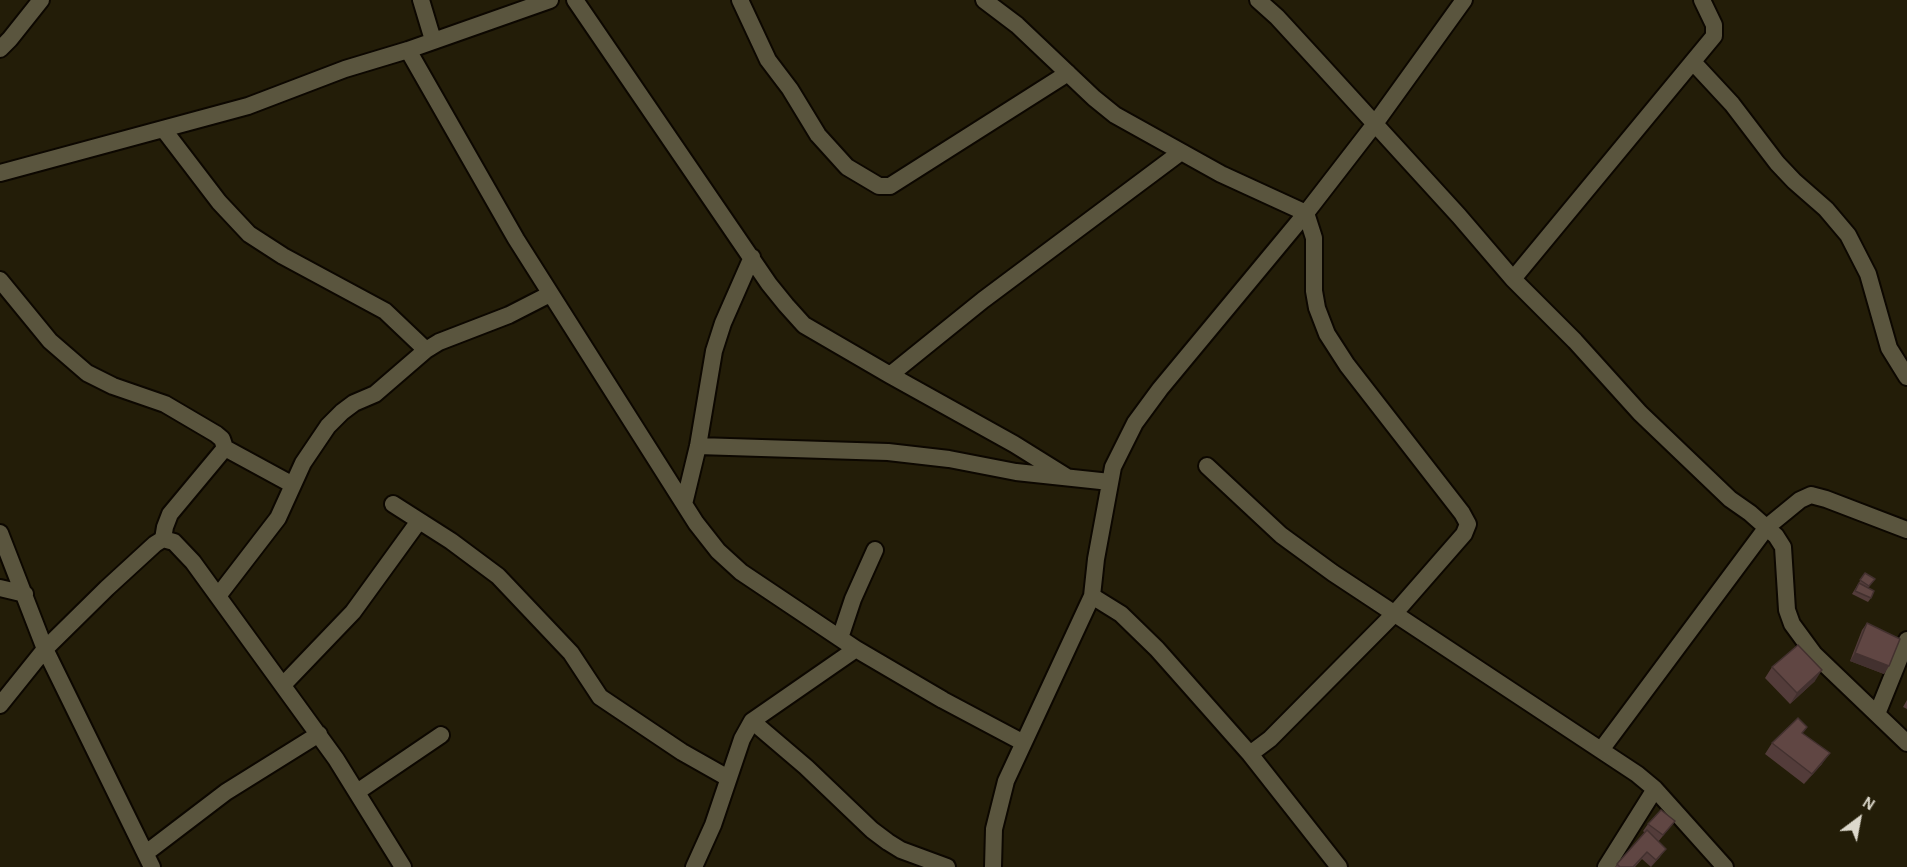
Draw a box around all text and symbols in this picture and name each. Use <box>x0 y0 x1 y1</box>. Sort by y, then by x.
north arrow <box>1829 789 1889 849</box>
text: N <box>1860 794 1877 813</box>

